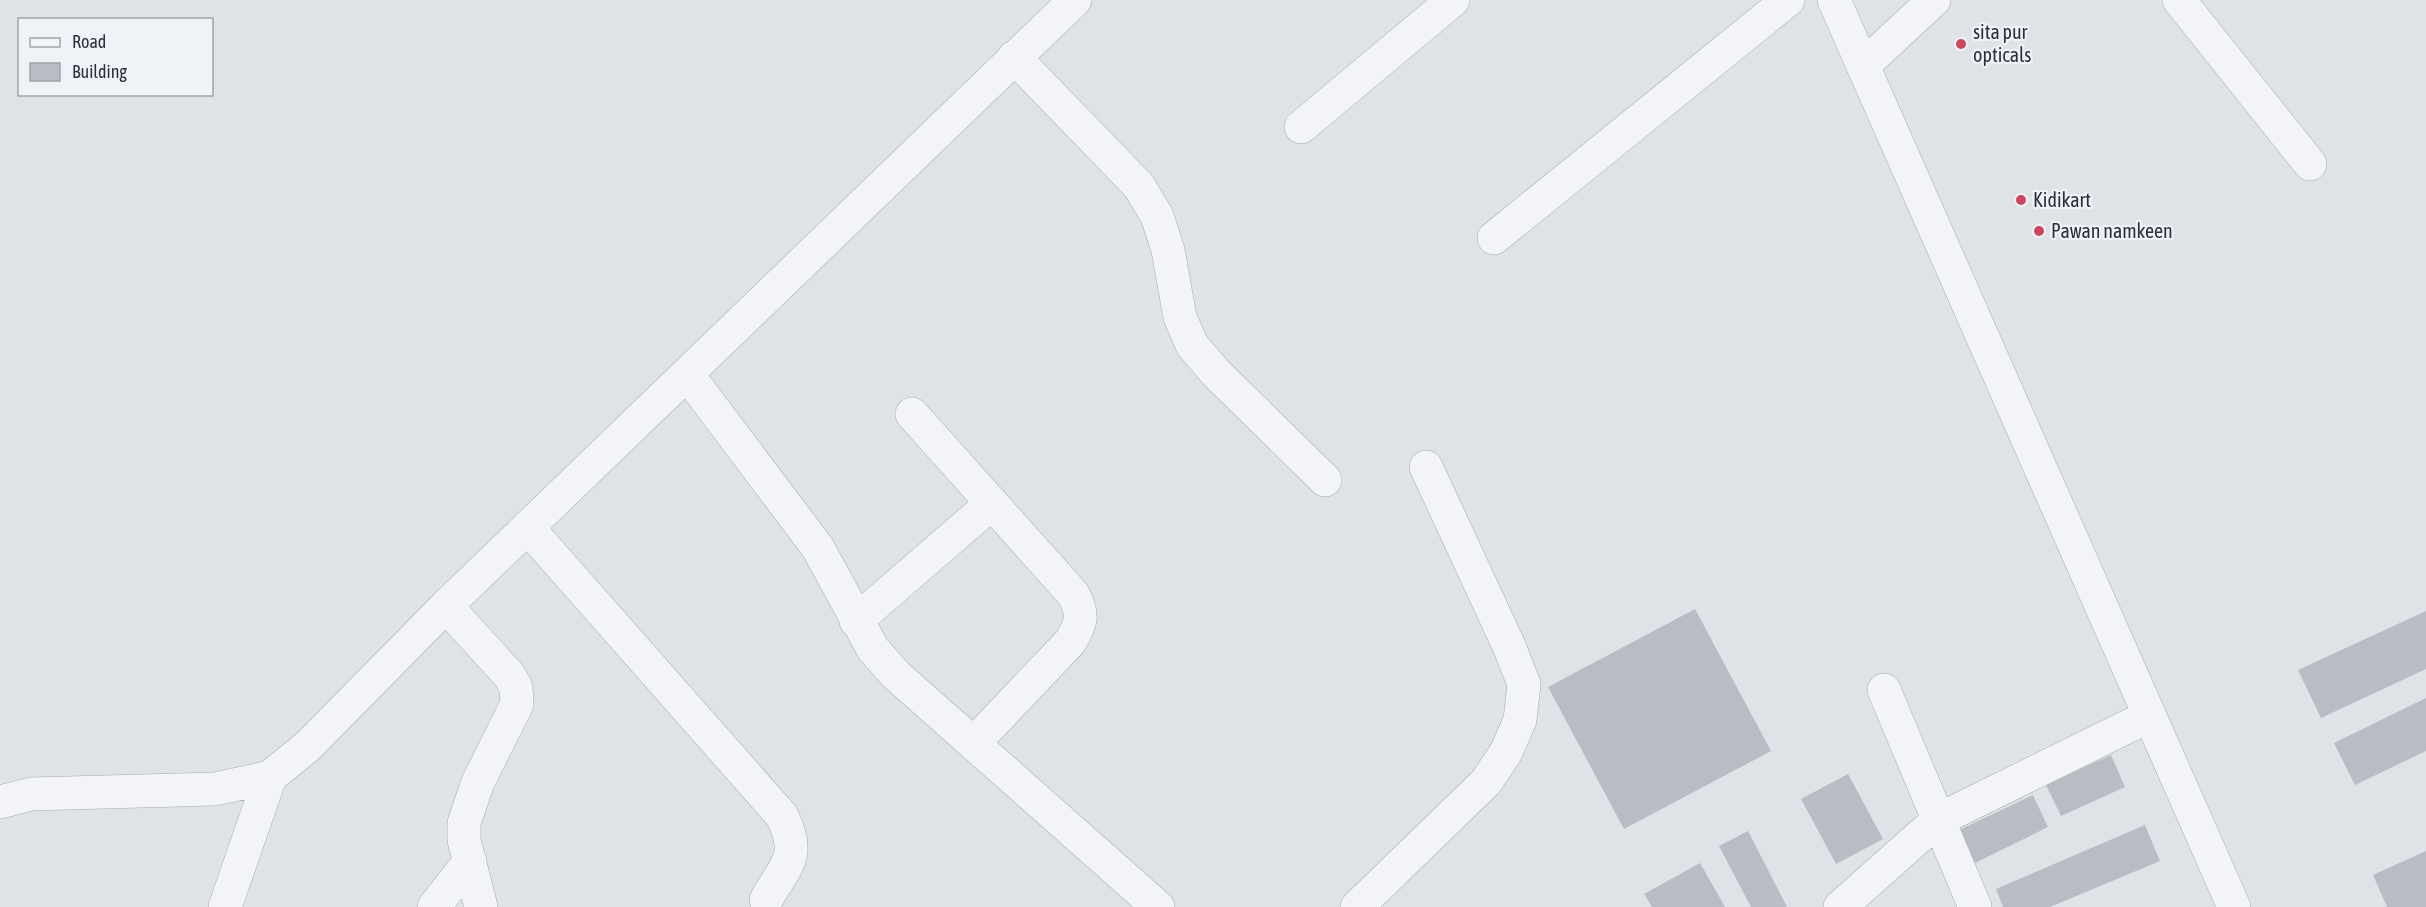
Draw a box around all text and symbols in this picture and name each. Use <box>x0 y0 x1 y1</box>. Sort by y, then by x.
legend <box>18 18 213 96</box>
place label: sita pur opticals <box>1973 20 2031 66</box>
text: Road <box>72 31 106 52</box>
marker: sita pur opticals <box>1954 37 1968 51</box>
text: Building <box>72 61 127 82</box>
place label: Kidikart <box>2033 188 2091 211</box>
marker: Kidikart <box>2014 193 2028 207</box>
place label: Pawan namkeen <box>2051 219 2173 242</box>
marker: Pawan namkeen <box>2032 224 2046 238</box>

